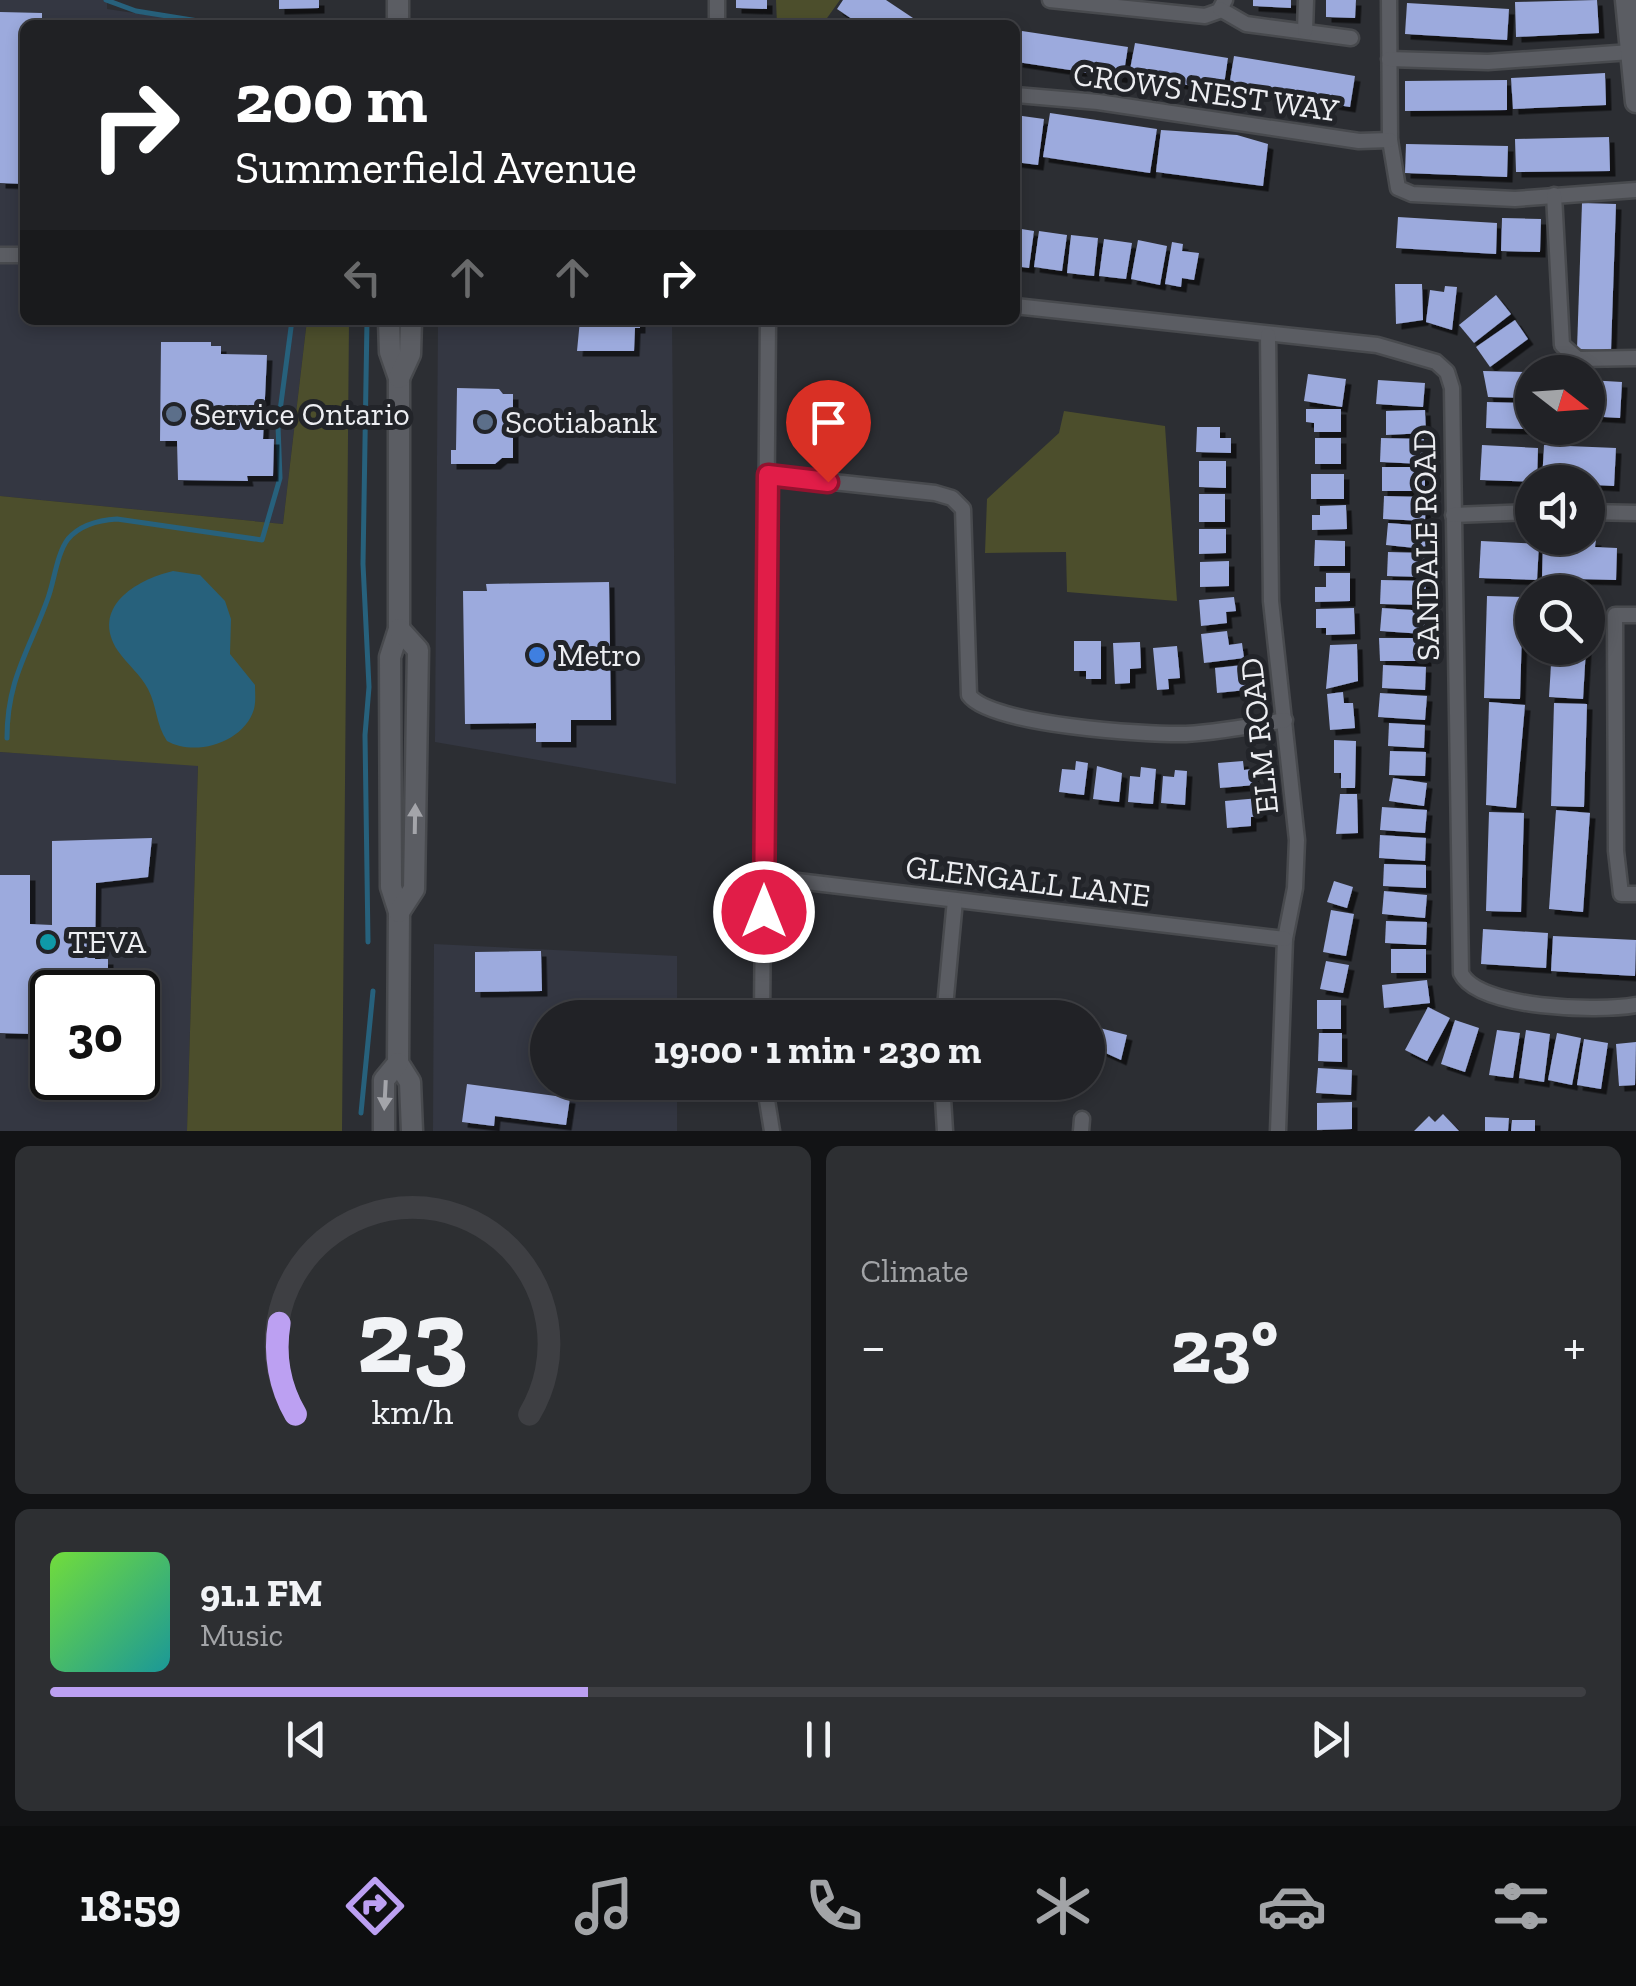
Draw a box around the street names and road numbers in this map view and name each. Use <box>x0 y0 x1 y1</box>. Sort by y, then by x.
street label: CROWS NEST WAY <box>1071 55 1342 129</box>
street label: SANDALE ROAD <box>1405 429 1447 661</box>
street label: ELM ROAD <box>1232 656 1286 816</box>
street label: GLENGALL LANE <box>904 847 1152 915</box>

